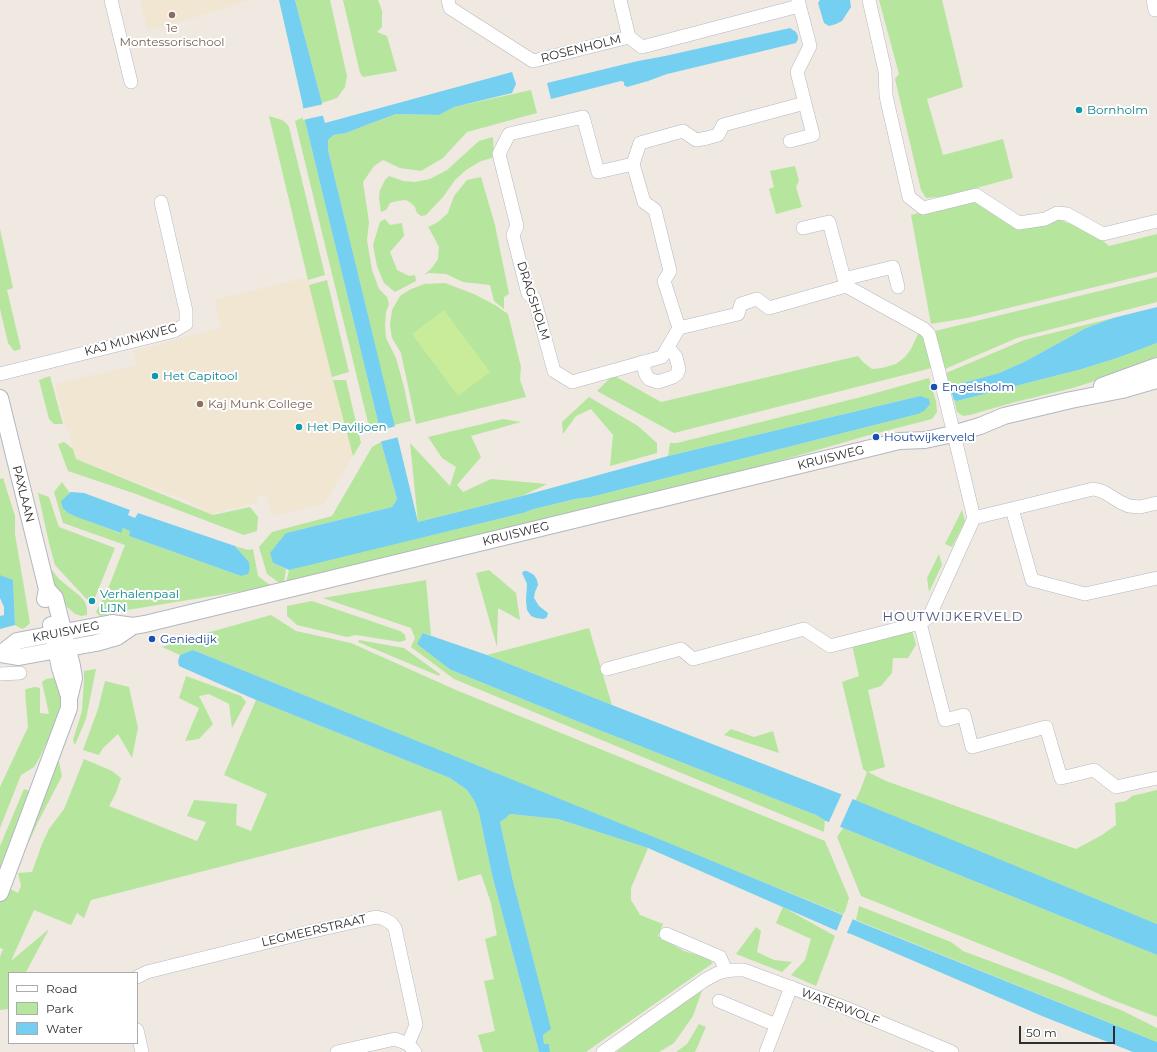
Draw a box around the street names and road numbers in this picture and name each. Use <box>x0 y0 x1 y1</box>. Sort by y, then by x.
street label: ROSENHOLM <box>539 32 623 66</box>
street label: DRAGSHOLM <box>513 260 553 342</box>
street label: KAJ MUNKWEG <box>83 321 179 359</box>
street label: KRUISWEG <box>796 443 866 473</box>
street label: PAXLAAN <box>9 464 37 524</box>
street label: KRUISWEG <box>481 519 551 549</box>
street label: KRUISWEG <box>31 618 101 646</box>
street label: LEGMEERSTRAAT <box>260 912 368 950</box>
street label: WATERWOLF <box>799 985 881 1029</box>

